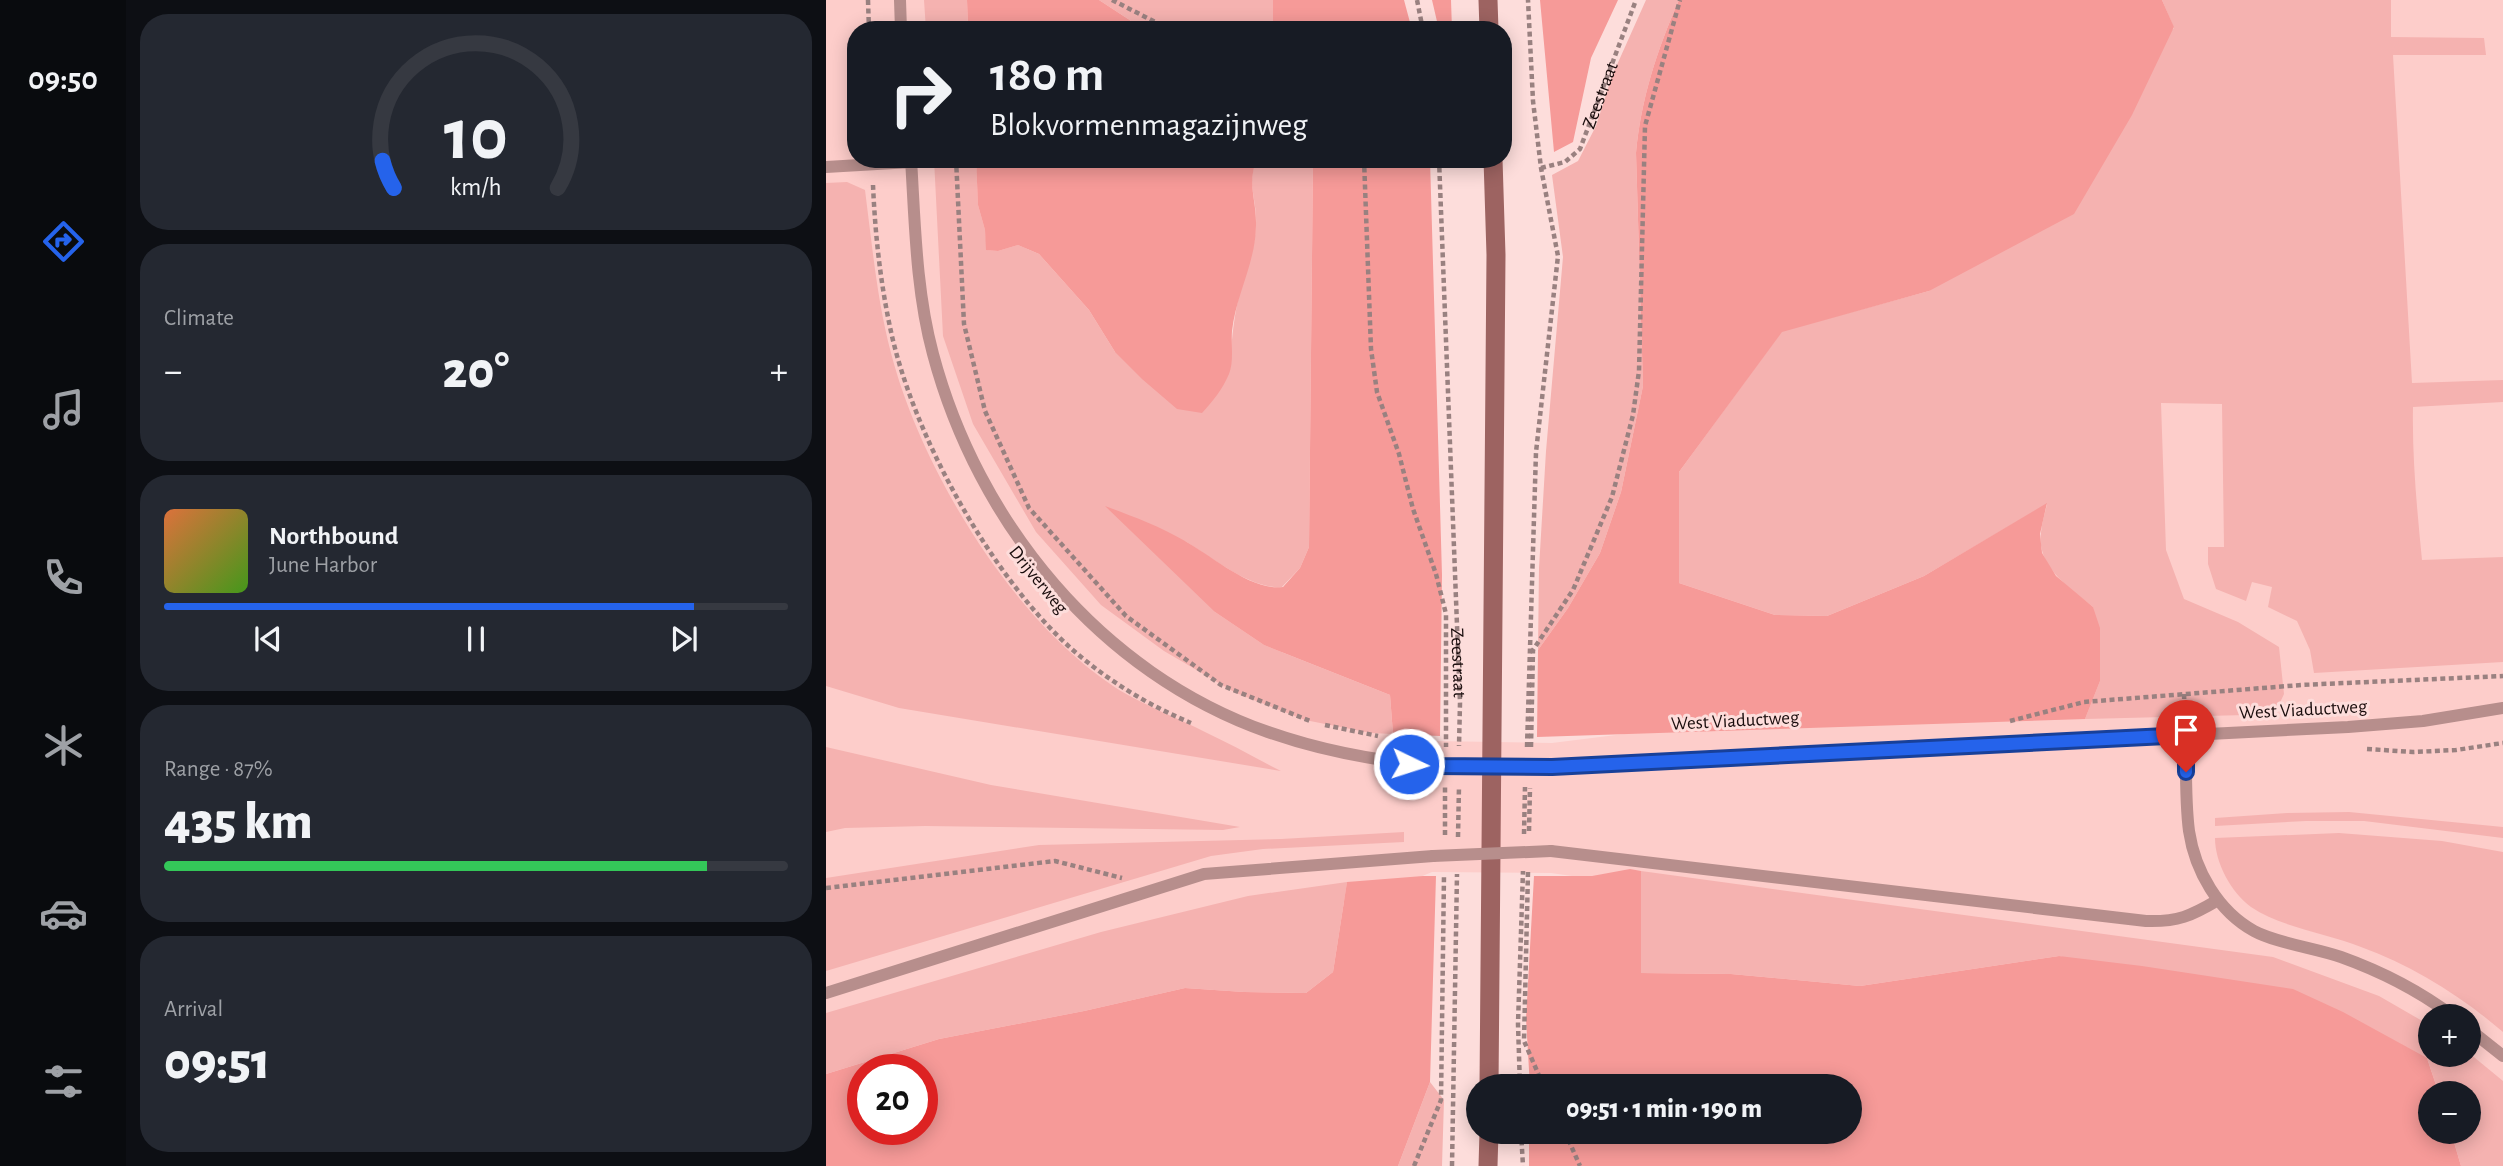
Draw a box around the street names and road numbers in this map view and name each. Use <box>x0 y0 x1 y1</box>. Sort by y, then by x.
street label: Zeestraat <box>1579 59 1621 131</box>
street label: Drijverweg <box>1005 542 1071 618</box>
street label: Zeestraat <box>1448 627 1469 698</box>
street label: West Viaductweg <box>2238 697 2368 723</box>
street label: West Viaductweg <box>1670 708 1800 734</box>

